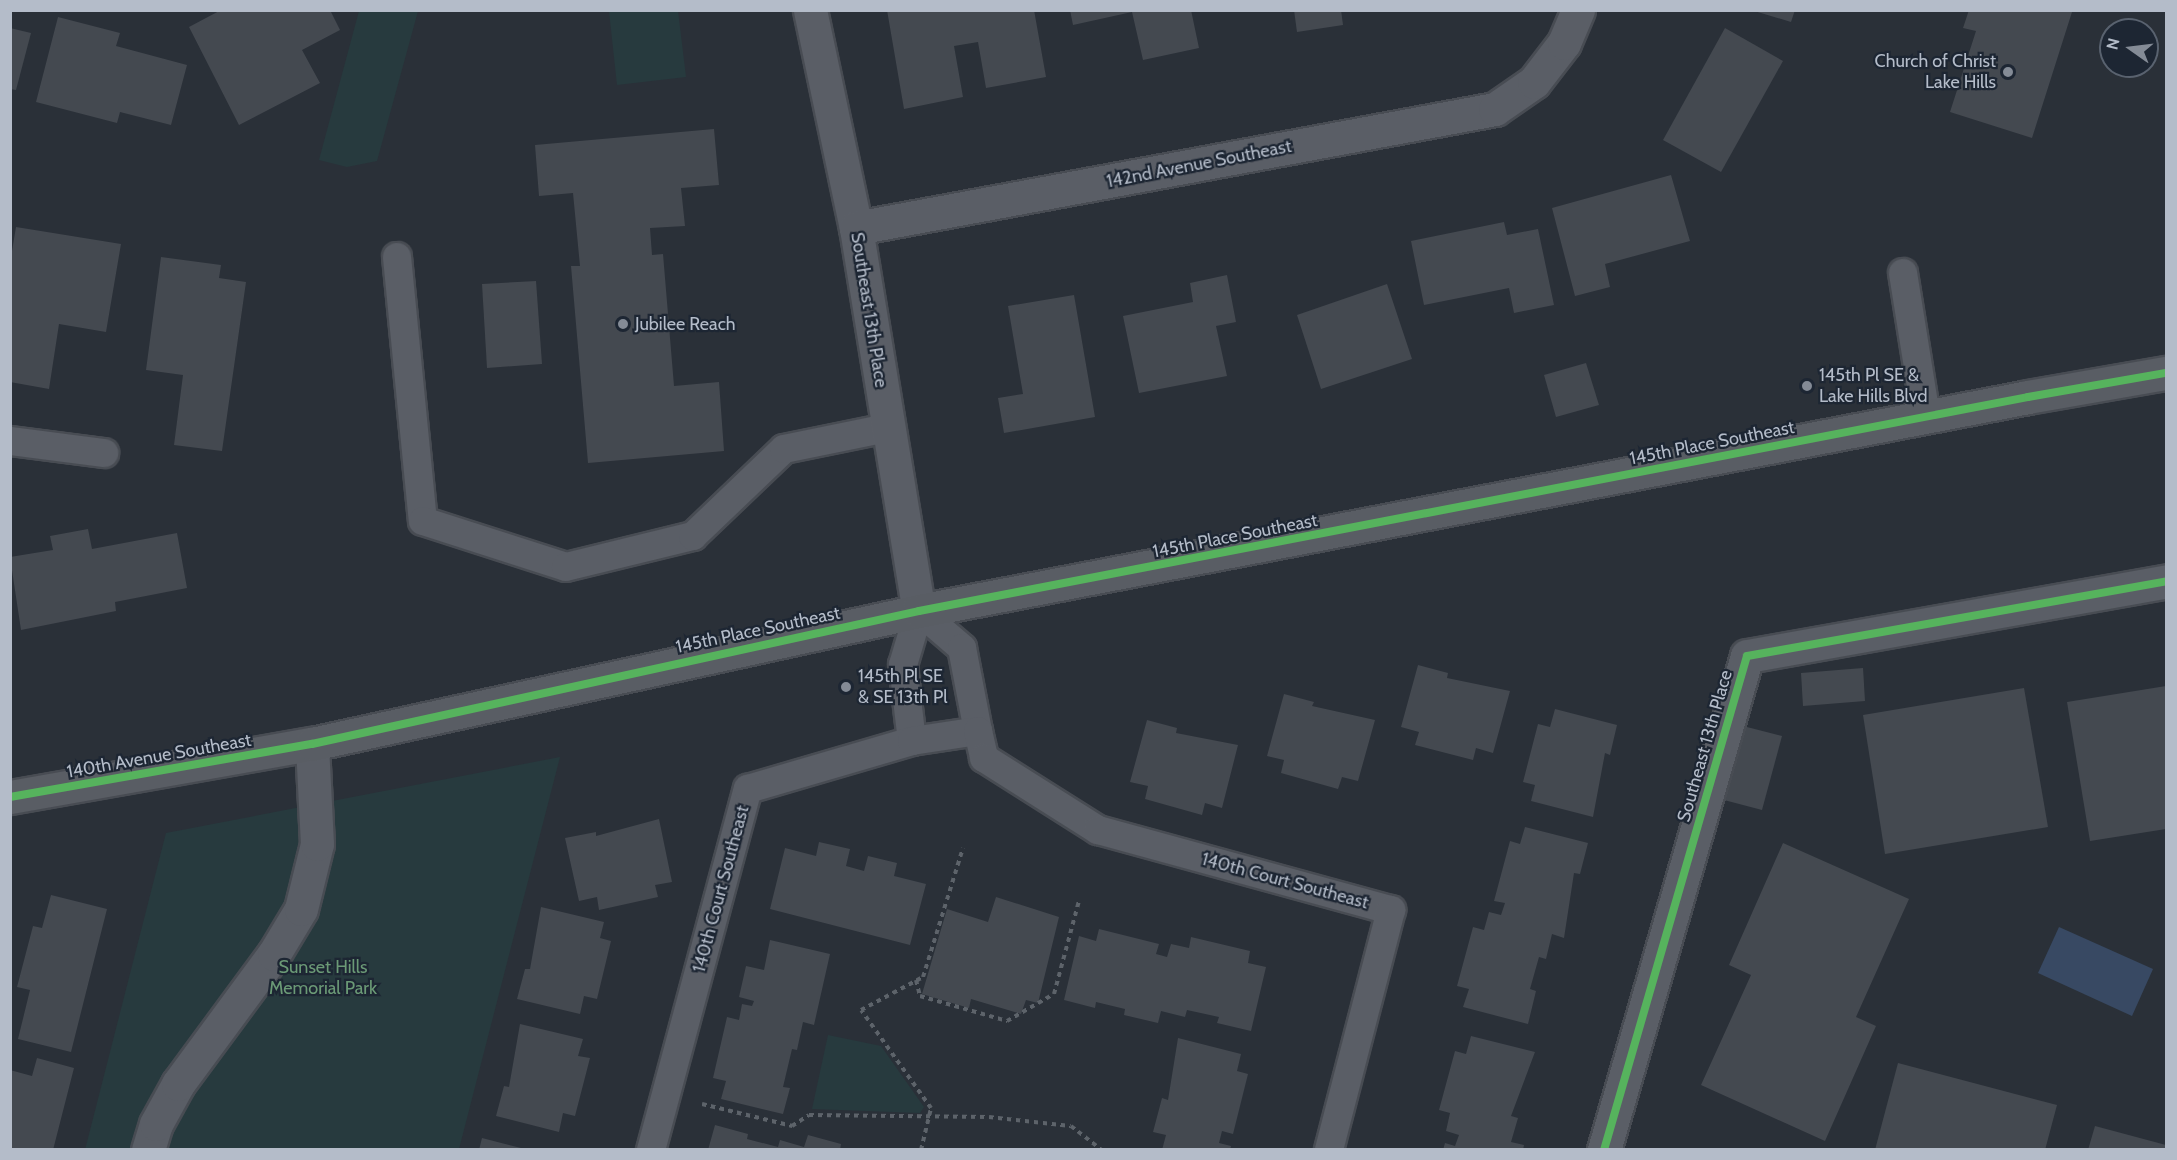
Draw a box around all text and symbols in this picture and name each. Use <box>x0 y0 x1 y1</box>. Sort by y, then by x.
north arrow <box>2099 18 2159 78</box>
text: N <box>2102 36 2124 52</box>
place label: Church of Christ Lake Hills <box>1875 51 1996 94</box>
marker: Church of Christ Lake Hills <box>2001 65 2015 79</box>
street label: 142nd Avenue Southeast <box>1105 135 1293 193</box>
street label: Southeast 13th Place <box>846 231 892 389</box>
place label: Jubilee Reach <box>635 313 736 335</box>
marker: Jubilee Reach <box>616 317 630 331</box>
place label: 145th Pl SE & Lake Hills Blvd <box>1819 365 1927 407</box>
marker: 145th Pl SE & Lake Hills Blvd <box>1800 379 1814 393</box>
street label: 145th Place Southeast <box>1628 416 1796 470</box>
street label: 145th Place Southeast <box>1151 509 1319 563</box>
street label: 145th Place Southeast <box>674 602 842 658</box>
place label: 145th Pl SE & SE 13th Pl <box>858 666 948 708</box>
street label: Southeast 13th Place <box>1673 668 1737 824</box>
marker: 145th Pl SE & SE 13th Pl <box>839 680 853 694</box>
street label: 140th Avenue Southeast <box>65 729 253 783</box>
street label: 140th Court Southeast <box>688 803 754 975</box>
street label: 140th Court Southeast <box>1199 848 1371 914</box>
park label: Sunset Hills Memorial Park <box>269 957 377 1000</box>

